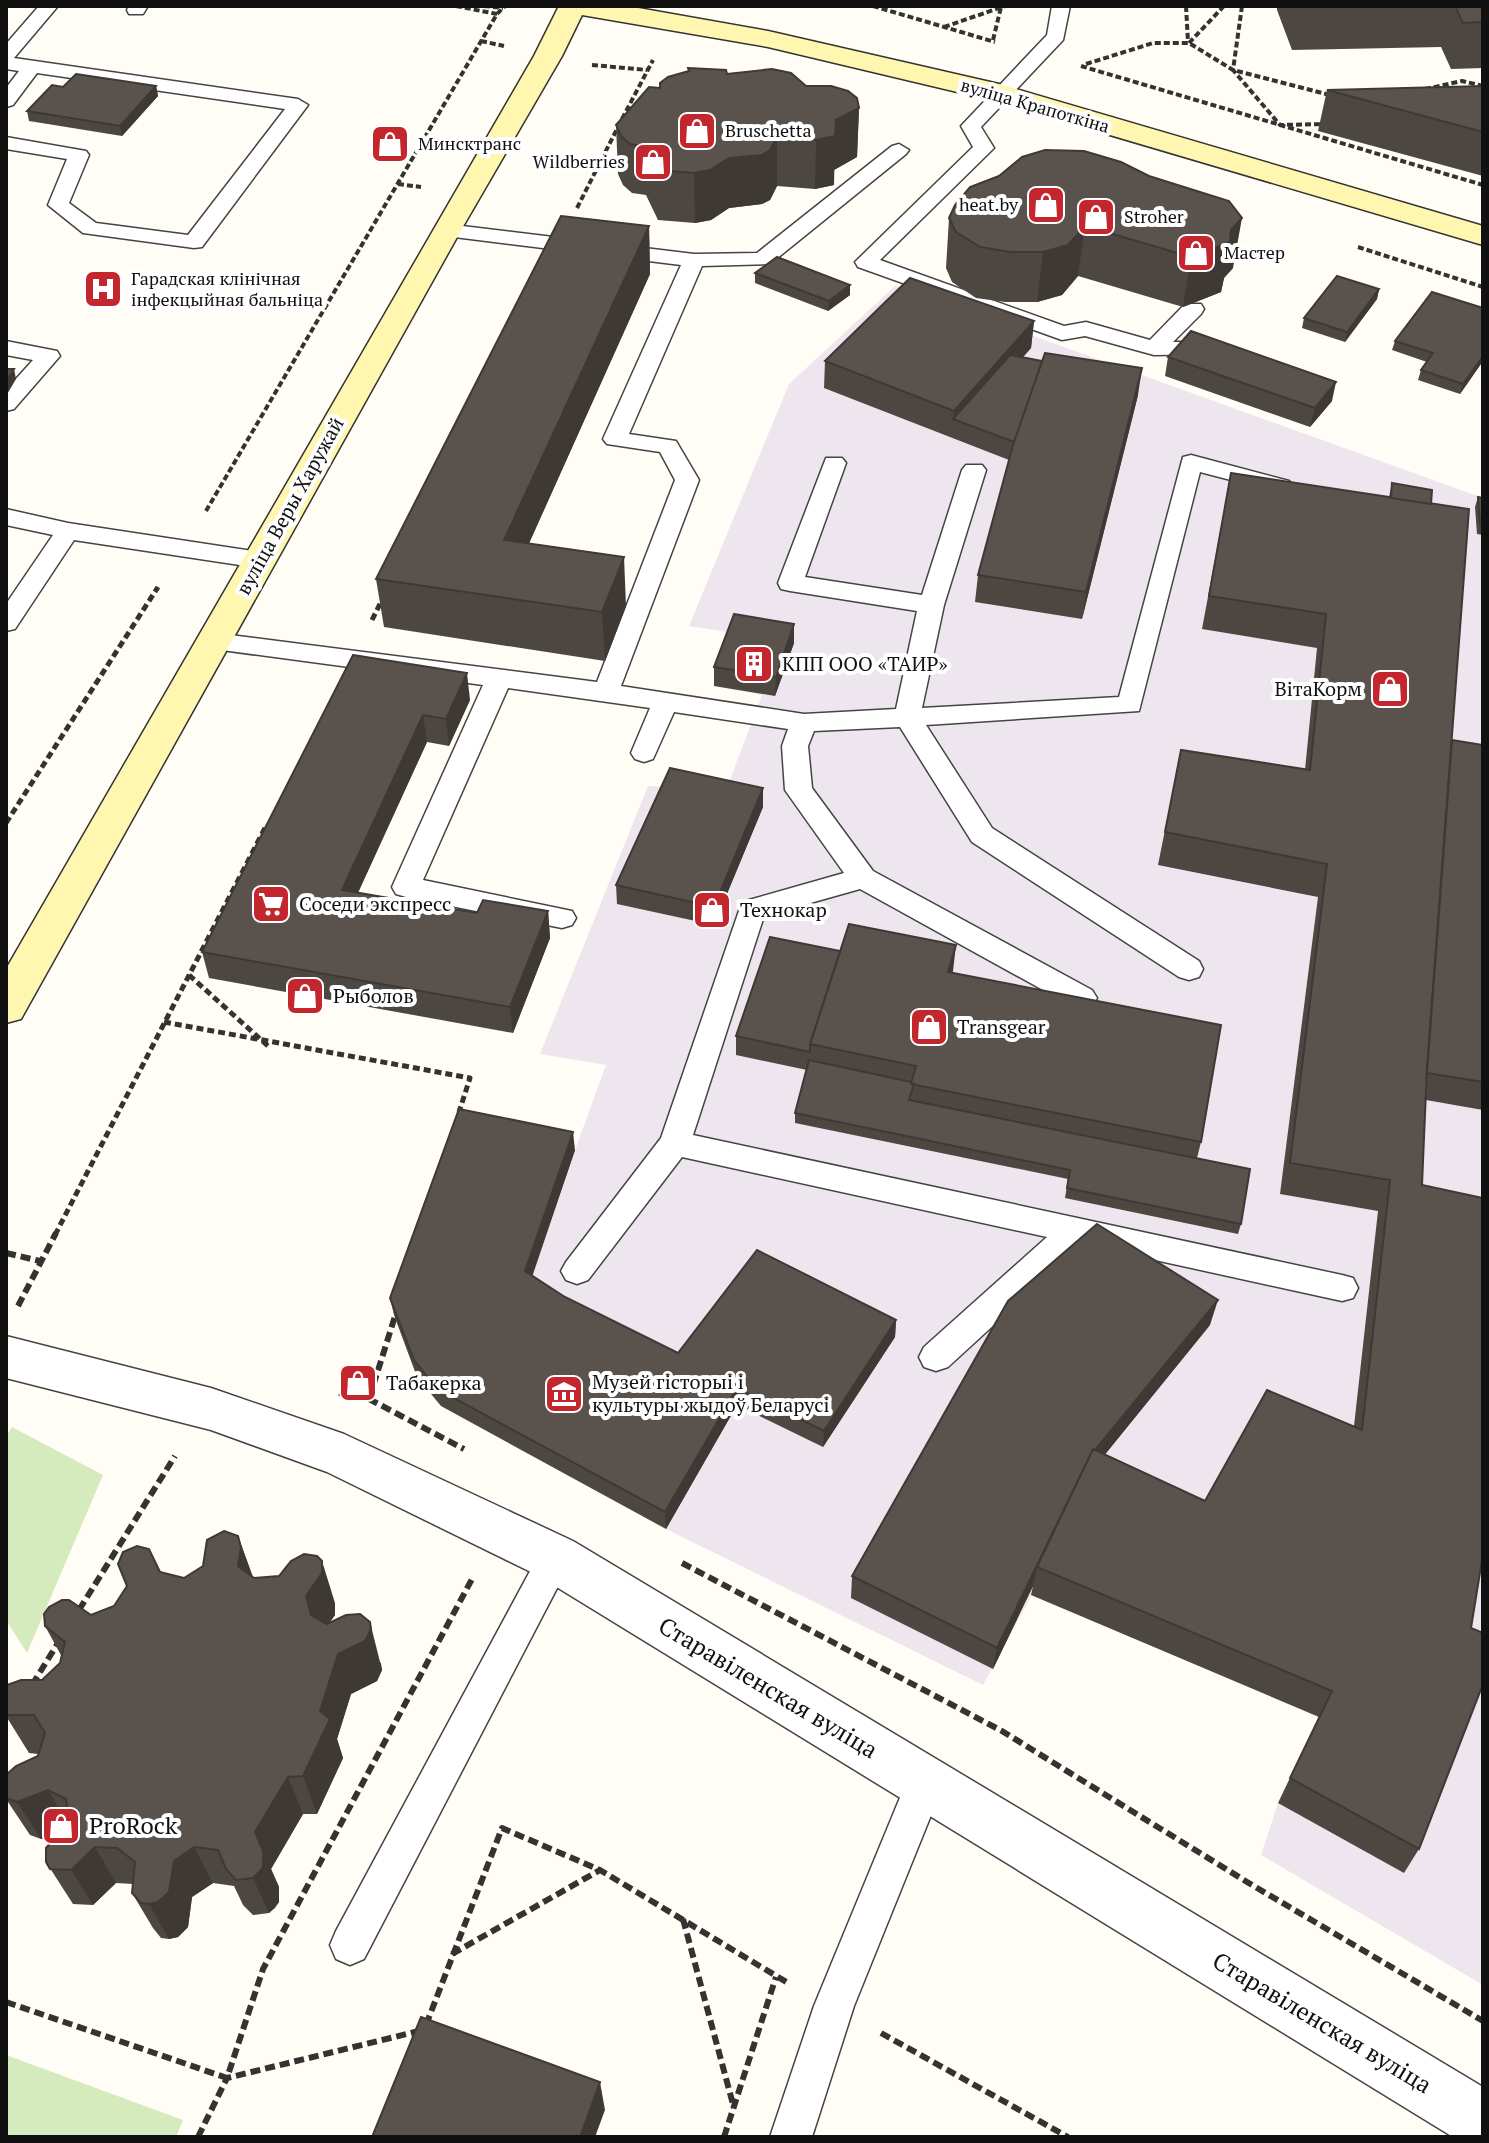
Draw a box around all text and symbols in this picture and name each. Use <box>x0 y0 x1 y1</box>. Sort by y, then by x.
street label: вуліца Крапоткіна <box>958 72 1112 138</box>
shop icon: Bruschetta <box>676 110 718 152</box>
place label: Bruschetta <box>725 118 812 142</box>
shop icon: Минсктранс <box>369 123 411 165</box>
place label: Минсктранс <box>418 131 521 155</box>
shop icon: Wildberries <box>632 141 674 183</box>
place label: Wildberries <box>532 149 625 173</box>
shop icon: heat.by <box>1025 184 1067 226</box>
place label: heat.by <box>959 192 1019 216</box>
shop icon: Stroher <box>1075 196 1117 238</box>
place label: Stroher <box>1124 204 1184 228</box>
shop icon: Мастер <box>1175 232 1217 274</box>
place label: Мастер <box>1224 240 1285 264</box>
place label: Гарадская клінічная інфекцыйная бальніца <box>131 266 323 311</box>
hospital icon: Гарадская клінічная інфекцыйная бальніца <box>82 268 124 310</box>
street label: вуліца Веры Харужай <box>229 412 350 599</box>
building icon: КПП ООО «ТАИР» <box>733 643 775 685</box>
place label: КПП ООО «ТАИР» <box>782 650 948 677</box>
shop icon: ВітаКорм <box>1369 668 1411 710</box>
place label: ВітаКорм <box>1274 675 1362 702</box>
supermarket icon: Соседи экспресс <box>250 883 292 925</box>
shop icon: Технокар <box>691 889 733 931</box>
place label: Соседи экспресс <box>299 890 451 917</box>
place label: Технокар <box>740 896 827 923</box>
shop icon: Рыболов <box>284 975 326 1017</box>
place label: Рыболов <box>333 982 414 1009</box>
shop icon: Transgear <box>908 1006 950 1048</box>
place label: Transgear <box>957 1013 1046 1040</box>
shop icon: Табакерка <box>337 1362 379 1404</box>
place label: Музей гісторыі і культуры жыдоў Беларусі <box>592 1368 830 1418</box>
place label: Табакерка <box>386 1369 482 1396</box>
museum icon: Музей гісторыі і культуры жыдоў Беларусі <box>543 1373 585 1415</box>
street label: Старавіленская вуліца <box>653 1609 884 1765</box>
shop icon: ProRock <box>40 1805 82 1847</box>
place label: ProRock <box>89 1809 178 1841</box>
street label: Старавіленская вуліца <box>1207 1944 1438 2100</box>

